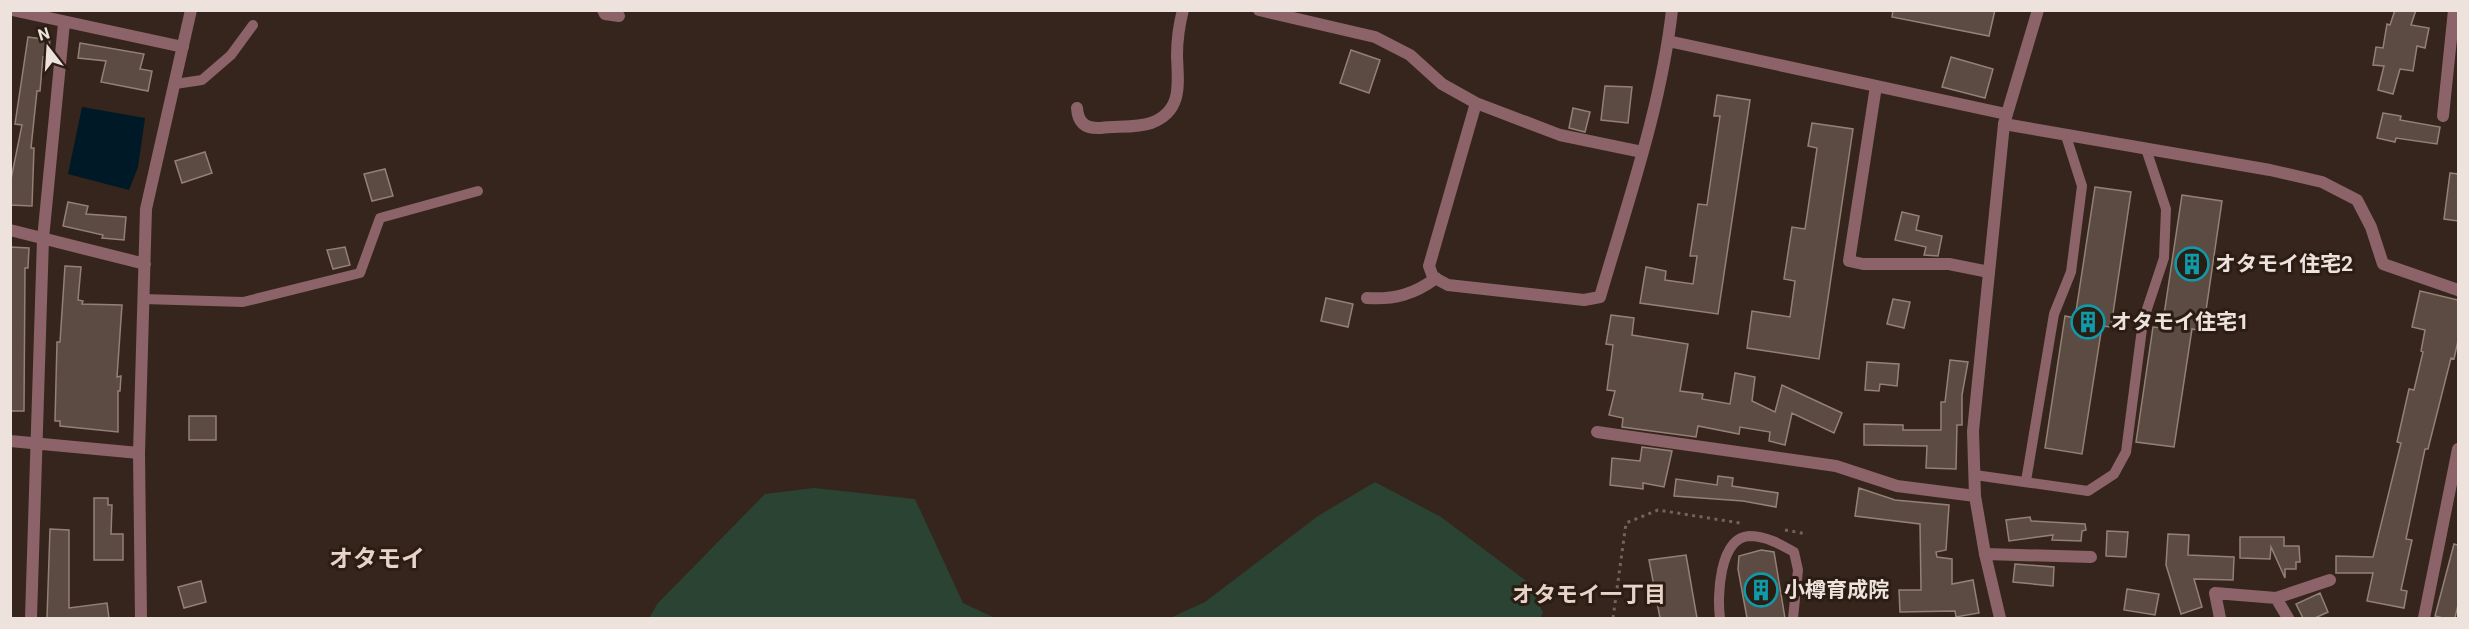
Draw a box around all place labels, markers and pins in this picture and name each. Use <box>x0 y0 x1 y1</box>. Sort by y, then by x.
building icon: オタモイ住宅2 <box>2174 246 2210 282</box>
place label: オタモイ住宅2 <box>2215 252 2353 276</box>
building icon: オタモイ住宅1 <box>2070 304 2106 340</box>
place label: オタモイ住宅1 <box>2111 310 2249 334</box>
building icon: 小樽育成院 <box>1743 572 1779 608</box>
place label: 小樽育成院 <box>1784 578 1889 602</box>

